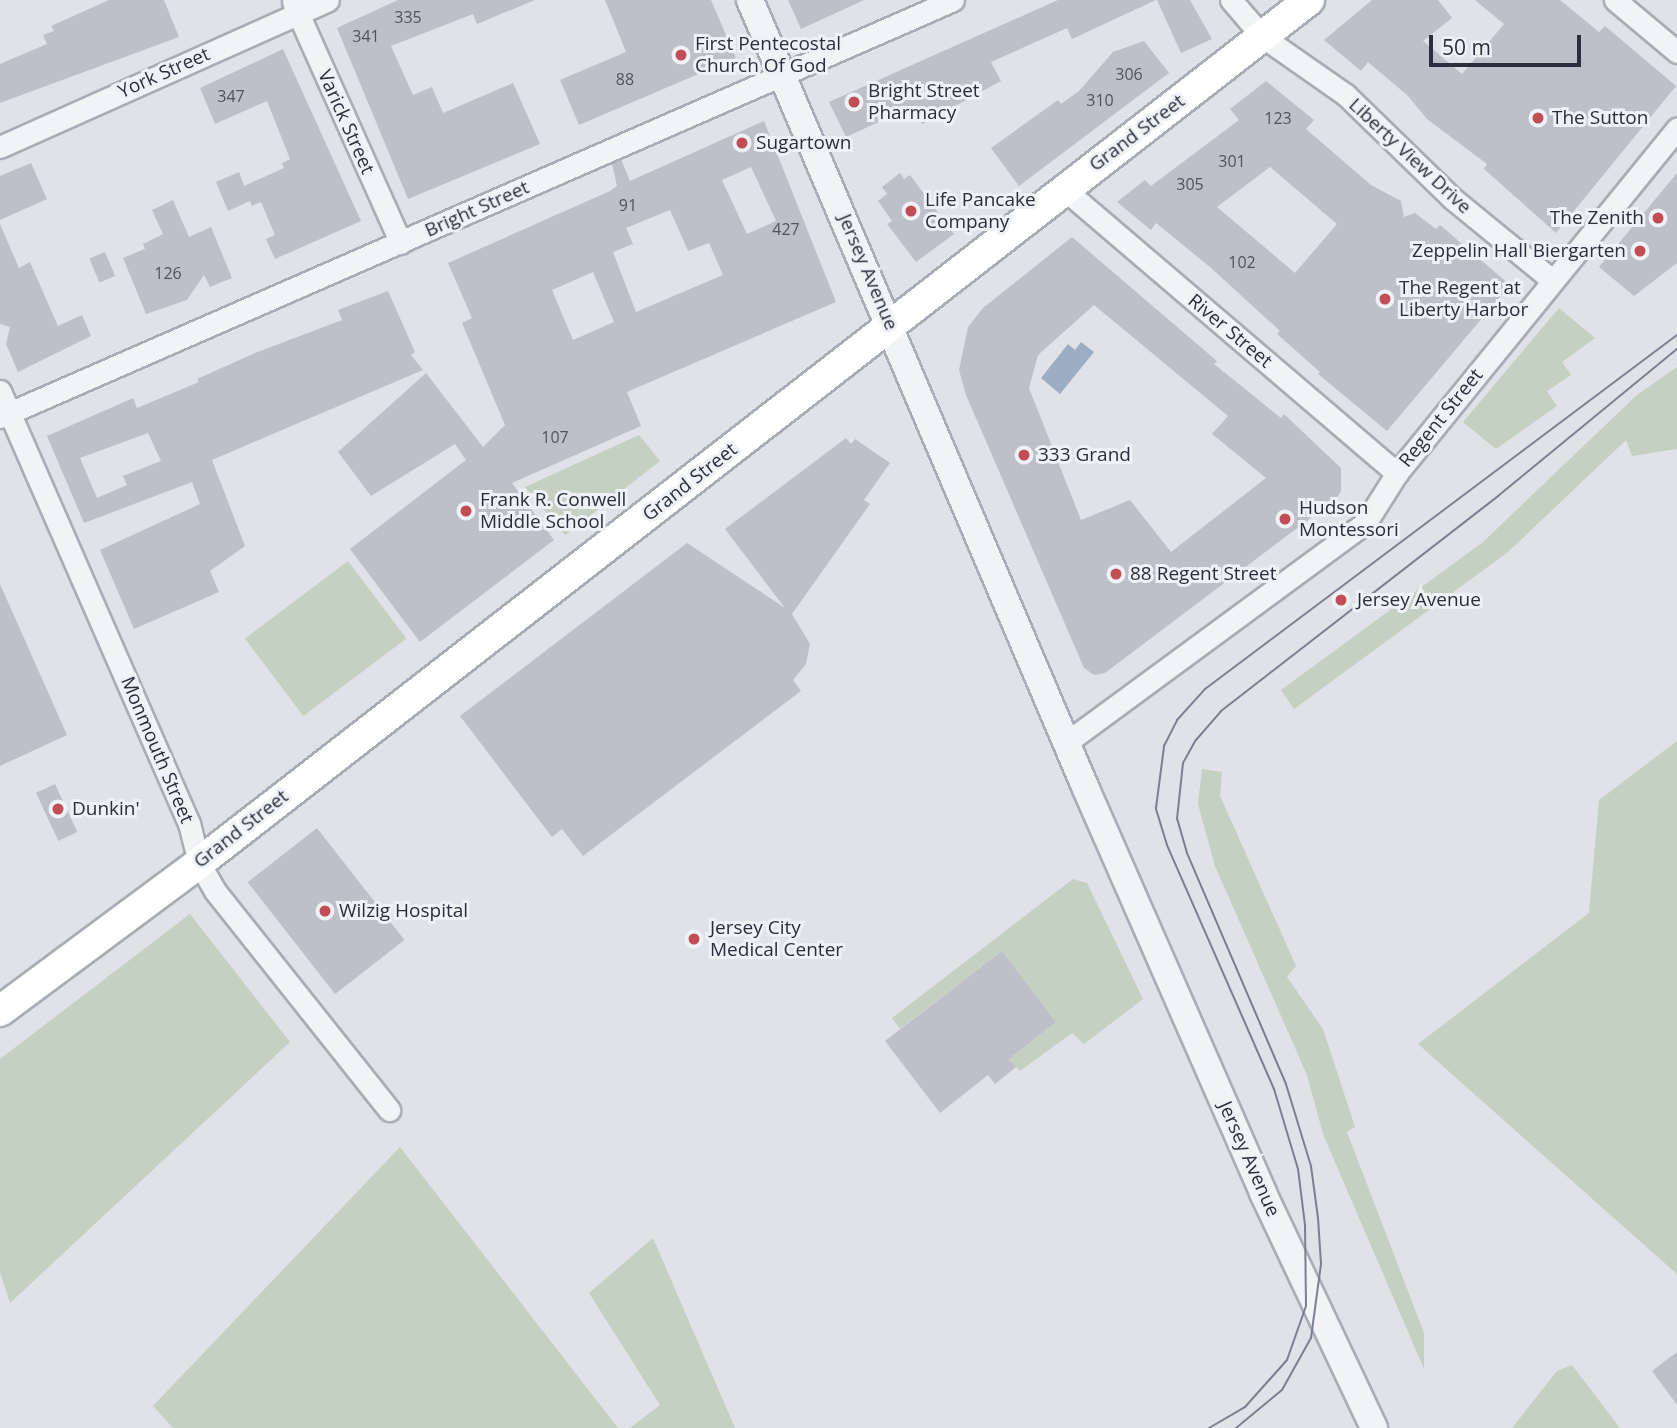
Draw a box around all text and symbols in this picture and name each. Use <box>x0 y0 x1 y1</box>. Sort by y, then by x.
house number: 335 <box>394 7 422 27</box>
scale bar <box>1432 21 1584 65</box>
house number: 341 <box>352 26 380 46</box>
place label: First Pentecostal Church Of God <box>695 33 841 77</box>
text: 50 m <box>1442 33 1491 61</box>
street label: York Street <box>115 43 213 103</box>
marker: First Pentecostal Church Of God <box>673 47 689 63</box>
house number: 306 <box>1115 64 1143 84</box>
street label: Varick Street <box>313 66 379 178</box>
house number: 88 <box>616 69 634 89</box>
place label: Bright Street Pharmacy <box>868 80 980 124</box>
house number: 347 <box>217 86 245 106</box>
street label: Grand Street <box>1085 90 1189 176</box>
house number: 310 <box>1086 90 1114 110</box>
street label: Liberty View Drive <box>1344 93 1476 219</box>
marker: Bright Street Pharmacy <box>846 94 862 110</box>
place label: The Sutton <box>1552 107 1648 129</box>
house number: 123 <box>1264 108 1292 128</box>
marker: The Sutton <box>1530 110 1546 126</box>
place label: Sugartown <box>756 132 851 154</box>
marker: Sugartown <box>734 135 750 151</box>
house number: 301 <box>1218 151 1246 171</box>
house number: 305 <box>1176 174 1204 194</box>
street label: Bright Street <box>421 176 533 242</box>
place label: Life Pancake Company <box>925 189 1036 233</box>
house number: 91 <box>619 195 637 215</box>
marker: Life Pancake Company <box>903 203 919 219</box>
place label: The Zenith <box>1550 207 1644 229</box>
marker: The Zenith <box>1650 210 1666 226</box>
street label: Jersey Avenue <box>833 211 903 333</box>
house number: 427 <box>772 219 800 239</box>
place label: Zeppelin Hall Biergarten <box>1412 240 1626 262</box>
marker: Zeppelin Hall Biergarten <box>1632 243 1648 259</box>
house number: 102 <box>1228 252 1256 272</box>
house number: 126 <box>154 263 182 283</box>
place label: The Regent at Liberty Harbor <box>1399 277 1528 321</box>
street label: River Street <box>1183 289 1277 373</box>
marker: The Regent at Liberty Harbor <box>1377 291 1393 307</box>
street label: Regent Street <box>1394 364 1488 472</box>
house number: 107 <box>541 427 569 447</box>
street label: Grand Street <box>638 438 742 526</box>
place label: 333 Grand <box>1038 444 1131 466</box>
marker: 333 Grand <box>1016 447 1032 463</box>
place label: Frank R. Conwell Middle School <box>480 489 626 533</box>
place label: Hudson Montessori <box>1299 497 1399 541</box>
marker: Frank R. Conwell Middle School <box>458 503 474 519</box>
marker: Hudson Montessori <box>1277 511 1293 527</box>
place label: 88 Regent Street <box>1130 563 1276 585</box>
marker: 88 Regent Street <box>1108 566 1124 582</box>
place label: Jersey Avenue <box>1357 589 1481 611</box>
marker: Jersey Avenue <box>1331 590 1351 610</box>
street label: Monmouth Street <box>116 673 198 827</box>
street label: Grand Street <box>189 785 293 873</box>
place label: Dunkin' <box>72 798 140 820</box>
marker: Dunkin' <box>50 801 66 817</box>
place label: Wilzig Hospital <box>339 900 468 922</box>
marker: Wilzig Hospital <box>317 903 333 919</box>
place label: Jersey City Medical Center <box>710 917 843 961</box>
marker: Jersey City Medical Center <box>684 929 704 949</box>
street label: Jersey Avenue <box>1213 1098 1285 1220</box>

